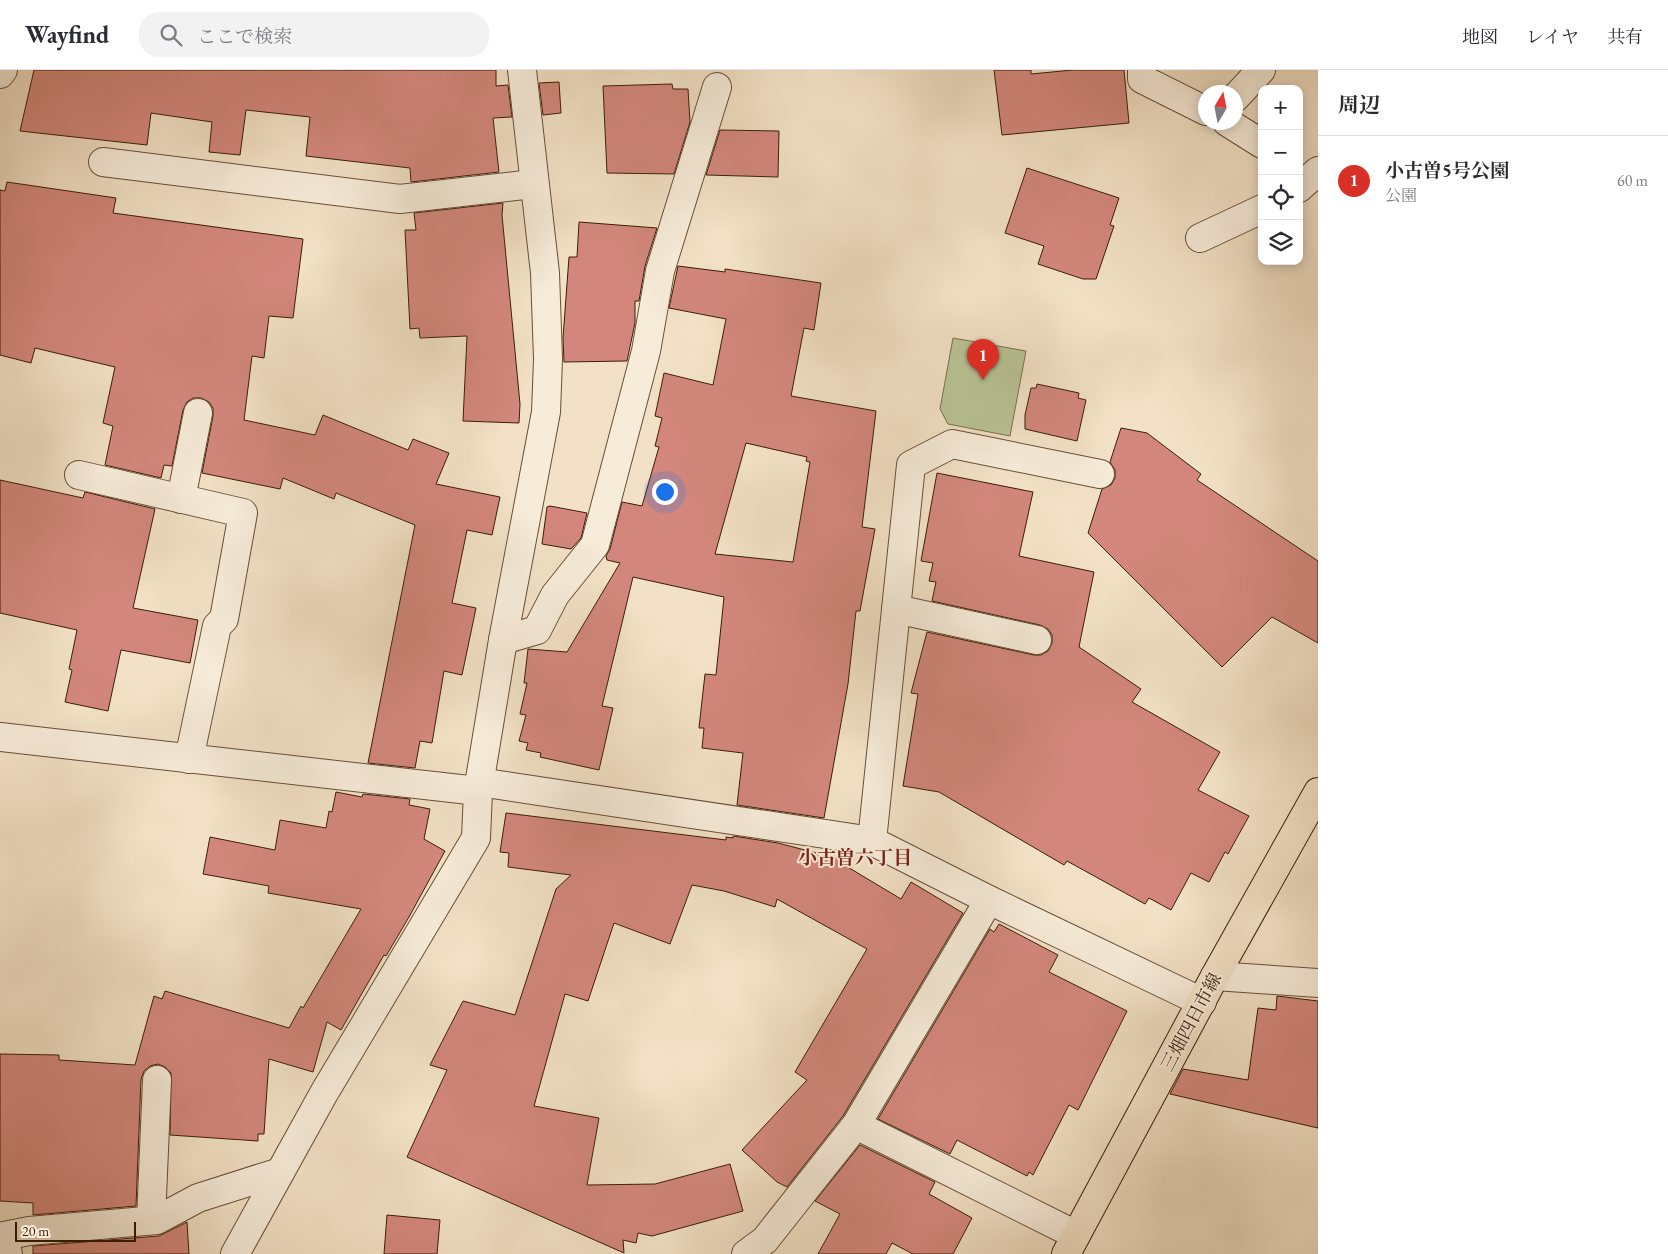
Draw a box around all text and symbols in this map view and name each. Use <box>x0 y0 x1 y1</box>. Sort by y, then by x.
search box <box>139 12 489 57</box>
text: Wayfind <box>25 19 109 50</box>
icon: search <box>157 21 185 49</box>
text: ここで検索 <box>197 24 292 49</box>
text: 地図 <box>1462 25 1498 48</box>
text: レイヤ <box>1526 25 1579 48</box>
text: 共有 <box>1607 25 1643 48</box>
north arrow <box>1198 85 1243 130</box>
map controls <box>1258 85 1303 265</box>
button: + <box>1258 85 1303 130</box>
text: 周辺 <box>1338 91 1380 118</box>
button: − <box>1258 130 1303 175</box>
text: 小古曽5号公園 <box>1385 158 1509 183</box>
text: 1 <box>1350 170 1358 191</box>
text: 60 m <box>1617 170 1648 191</box>
button: locate <box>1258 175 1303 220</box>
text: 公園 <box>1385 185 1417 206</box>
button: layers <box>1258 220 1303 265</box>
pin: 1 <box>967 339 999 380</box>
your location <box>652 479 678 505</box>
district label: 小古曽六丁目 <box>798 845 912 870</box>
street label: 三畑四日市線 <box>1155 969 1226 1075</box>
scale bar <box>15 1219 136 1242</box>
text: 20 m <box>22 1222 49 1240</box>

